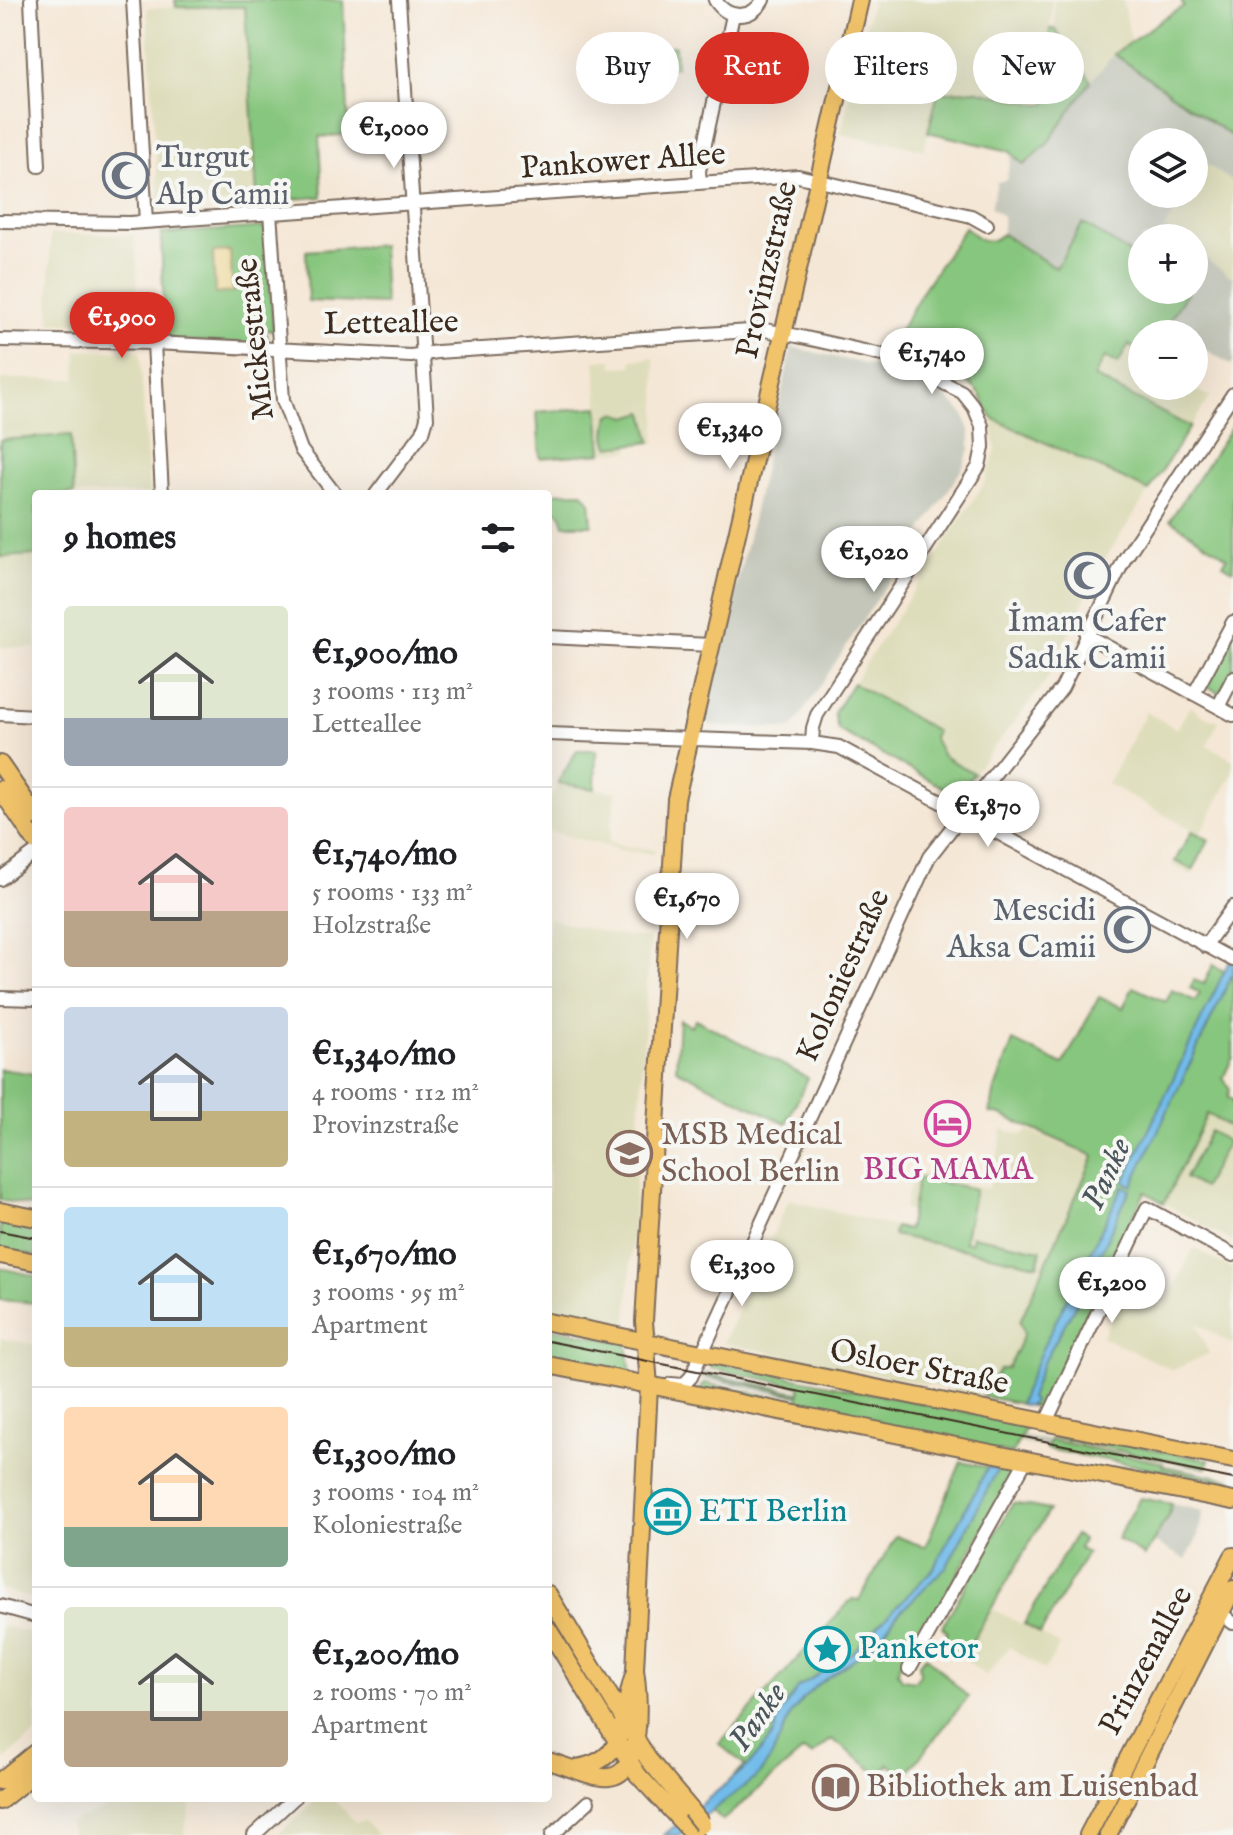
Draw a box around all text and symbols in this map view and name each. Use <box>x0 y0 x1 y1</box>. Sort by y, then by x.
chip: Buy <box>576 32 679 104</box>
chip: Rent <box>695 32 809 104</box>
chip: Filters <box>825 32 957 104</box>
chip: New <box>973 32 1084 104</box>
pin: €1,000 <box>329 102 459 170</box>
text: €1,000 <box>359 111 429 144</box>
map controls <box>1128 128 1208 400</box>
button: layers <box>1128 128 1208 208</box>
street label: Pankower Allee <box>519 134 727 190</box>
place label: Turgut Alp Camii <box>155 138 289 216</box>
mosque icon: Turgut Alp Camii <box>101 152 149 200</box>
street label: Provinzstraße <box>728 177 808 363</box>
button: + <box>1128 224 1208 304</box>
street label: Mickestraße <box>227 256 285 422</box>
pin: €1,900 <box>57 292 187 360</box>
text: €1,900 <box>88 301 156 334</box>
street label: Letteallee <box>323 302 459 346</box>
button: − <box>1128 320 1208 400</box>
pin: €1,740 <box>867 328 997 396</box>
text: €1,740 <box>898 337 966 370</box>
pin: €1,340 <box>665 403 795 471</box>
text: €1,340 <box>696 412 764 445</box>
icon: filters <box>476 516 520 560</box>
text: 9 homes <box>64 517 176 560</box>
pin: €1,020 <box>809 526 939 594</box>
text: €1,020 <box>839 535 909 568</box>
mosque icon: İmam Cafer Sadık Camii <box>1063 551 1111 599</box>
place label: İmam Cafer Sadık Camii <box>1008 602 1167 680</box>
text: €1,900/mo <box>312 632 458 675</box>
icon: home <box>128 638 224 734</box>
text: 3 rooms · 113 m² <box>312 675 473 708</box>
text: Letteallee <box>312 708 422 741</box>
pin: €1,870 <box>923 781 1053 849</box>
text: €1,870 <box>955 790 1021 823</box>
text: €1,740/mo <box>312 833 457 876</box>
icon: home <box>128 839 224 935</box>
pin: €1,670 <box>622 873 752 941</box>
text: 5 rooms · 133 m² <box>312 876 473 909</box>
text: €1,670 <box>653 882 721 915</box>
street label: Koloniestraße <box>788 883 900 1069</box>
place label: Mescidi Aksa Camii <box>946 891 1096 969</box>
mosque icon: Mescidi Aksa Camii <box>1103 905 1151 953</box>
text: Holzstraße <box>312 909 431 942</box>
text: €1,340/mo <box>312 1033 456 1076</box>
icon: home <box>128 1039 224 1135</box>
text: 4 rooms · 112 m² <box>312 1076 479 1109</box>
hotel icon: BIG MAMA <box>924 1099 972 1147</box>
text: Provinzstraße <box>312 1109 459 1142</box>
place label: MSB Medical School Berlin <box>661 1115 842 1193</box>
school or university icon: MSB Medical School Berlin <box>606 1129 654 1177</box>
water label: Panke <box>1072 1131 1143 1217</box>
place label: BIG MAMA <box>863 1150 1035 1191</box>
text: €1,670/mo <box>312 1233 457 1276</box>
icon: home <box>128 1239 224 1335</box>
pin: €1,300 <box>677 1240 807 1308</box>
text: €1,300 <box>708 1249 776 1282</box>
pin: €1,200 <box>1047 1257 1177 1325</box>
text: €1,200 <box>1077 1266 1147 1299</box>
text: 3 rooms · 95 m² <box>312 1276 465 1309</box>
text: Apartment <box>312 1309 428 1342</box>
street label: Osloer Straße <box>826 1331 1012 1405</box>
text: €1,300/mo <box>312 1433 456 1476</box>
icon: home <box>128 1439 224 1535</box>
text: 3 rooms · 104 m² <box>312 1476 479 1509</box>
museum icon: ETI Berlin <box>644 1488 692 1536</box>
place label: ETI Berlin <box>699 1492 847 1533</box>
text: Koloniestraße <box>312 1509 462 1542</box>
street label: Prinzenallee <box>1091 1579 1203 1743</box>
place icon: Panketor <box>803 1625 851 1673</box>
place label: Panketor <box>858 1629 979 1670</box>
text: €1,200/mo <box>312 1633 459 1676</box>
icon: home <box>128 1639 224 1735</box>
water label: Panke <box>719 1674 797 1760</box>
text: 2 rooms · 70 m² <box>312 1676 472 1709</box>
text: Apartment <box>312 1709 428 1742</box>
library icon: Bibliothek am Luisenbad <box>811 1763 859 1811</box>
place label: Bibliothek am Luisenbad <box>866 1767 1199 1808</box>

